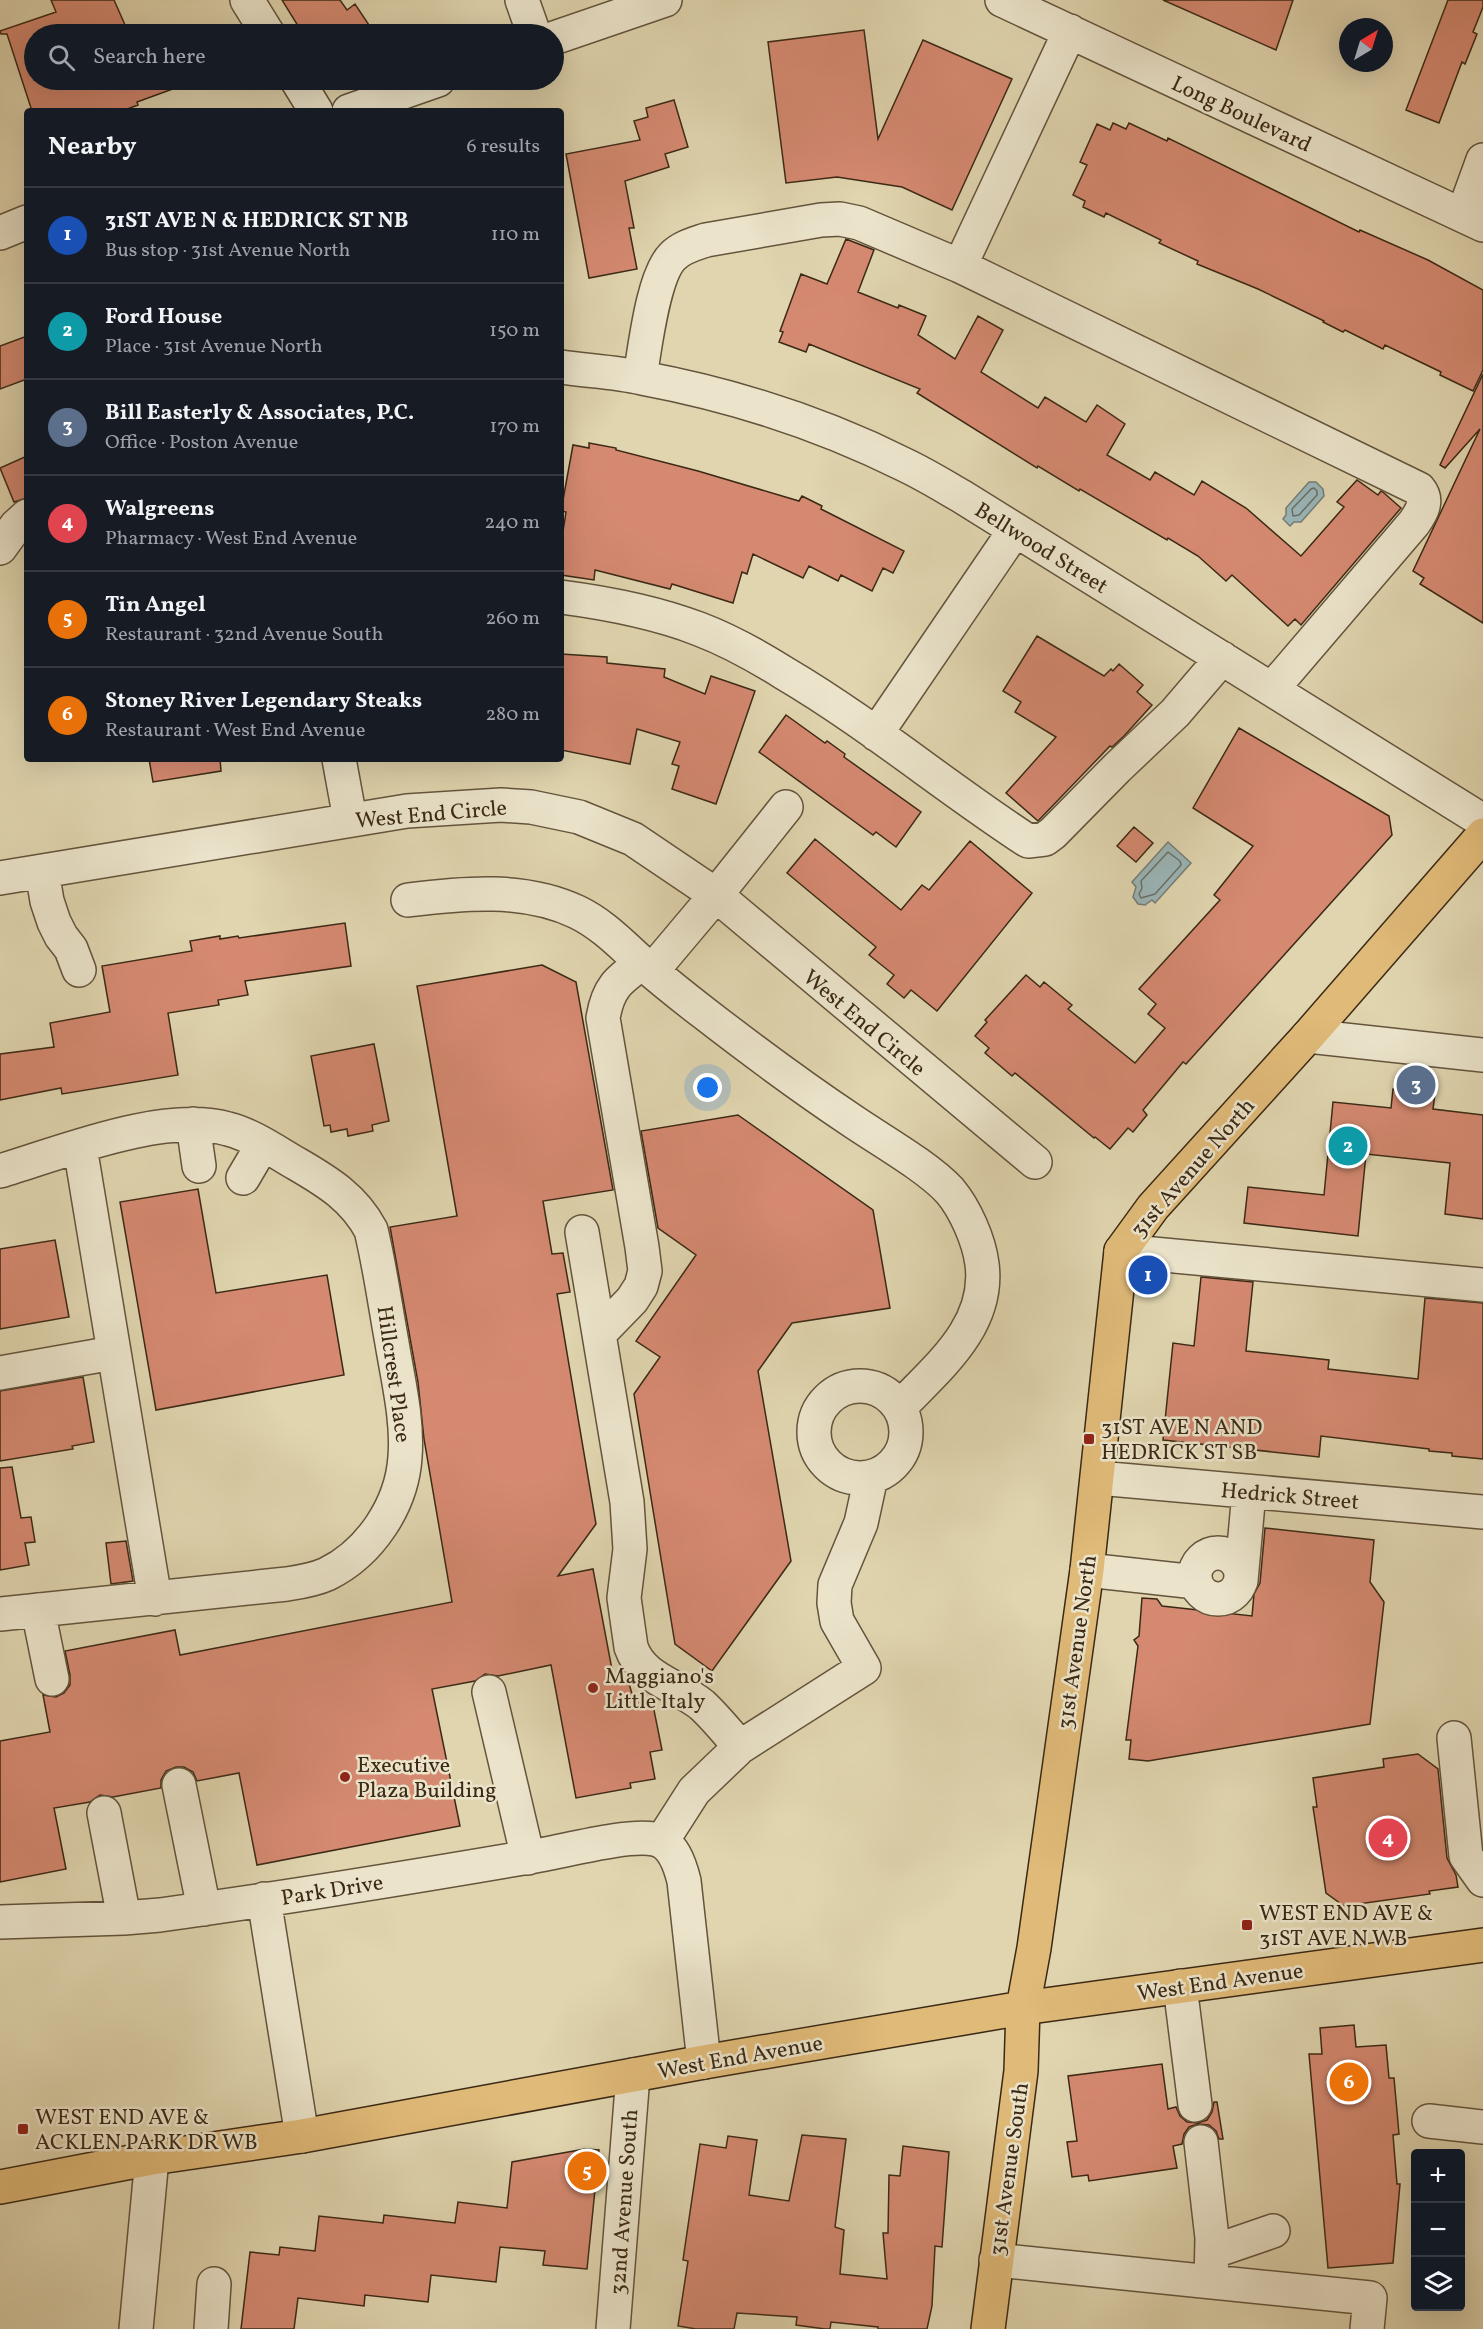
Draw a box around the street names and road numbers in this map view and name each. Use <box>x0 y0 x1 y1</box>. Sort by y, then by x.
street label: Long Boulevard <box>1166 69 1316 161</box>
street label: Bellwood Street <box>968 496 1114 603</box>
street label: West End Circle <box>354 793 508 838</box>
street label: West End Circle <box>795 963 932 1085</box>
street label: 31st Avenue North <box>1125 1092 1263 1245</box>
street label: Hillcrest Place <box>368 1304 417 1445</box>
street label: Hedrick Street <box>1219 1476 1360 1519</box>
street label: 31st Avenue North <box>1051 1553 1106 1732</box>
street label: Park Drive <box>279 1868 386 1915</box>
street label: West End Avenue <box>1135 1956 1305 2010</box>
street label: West End Avenue <box>655 2029 826 2088</box>
street label: 31st Avenue South <box>983 2081 1038 2258</box>
street label: 32nd Avenue South <box>604 2108 647 2296</box>

